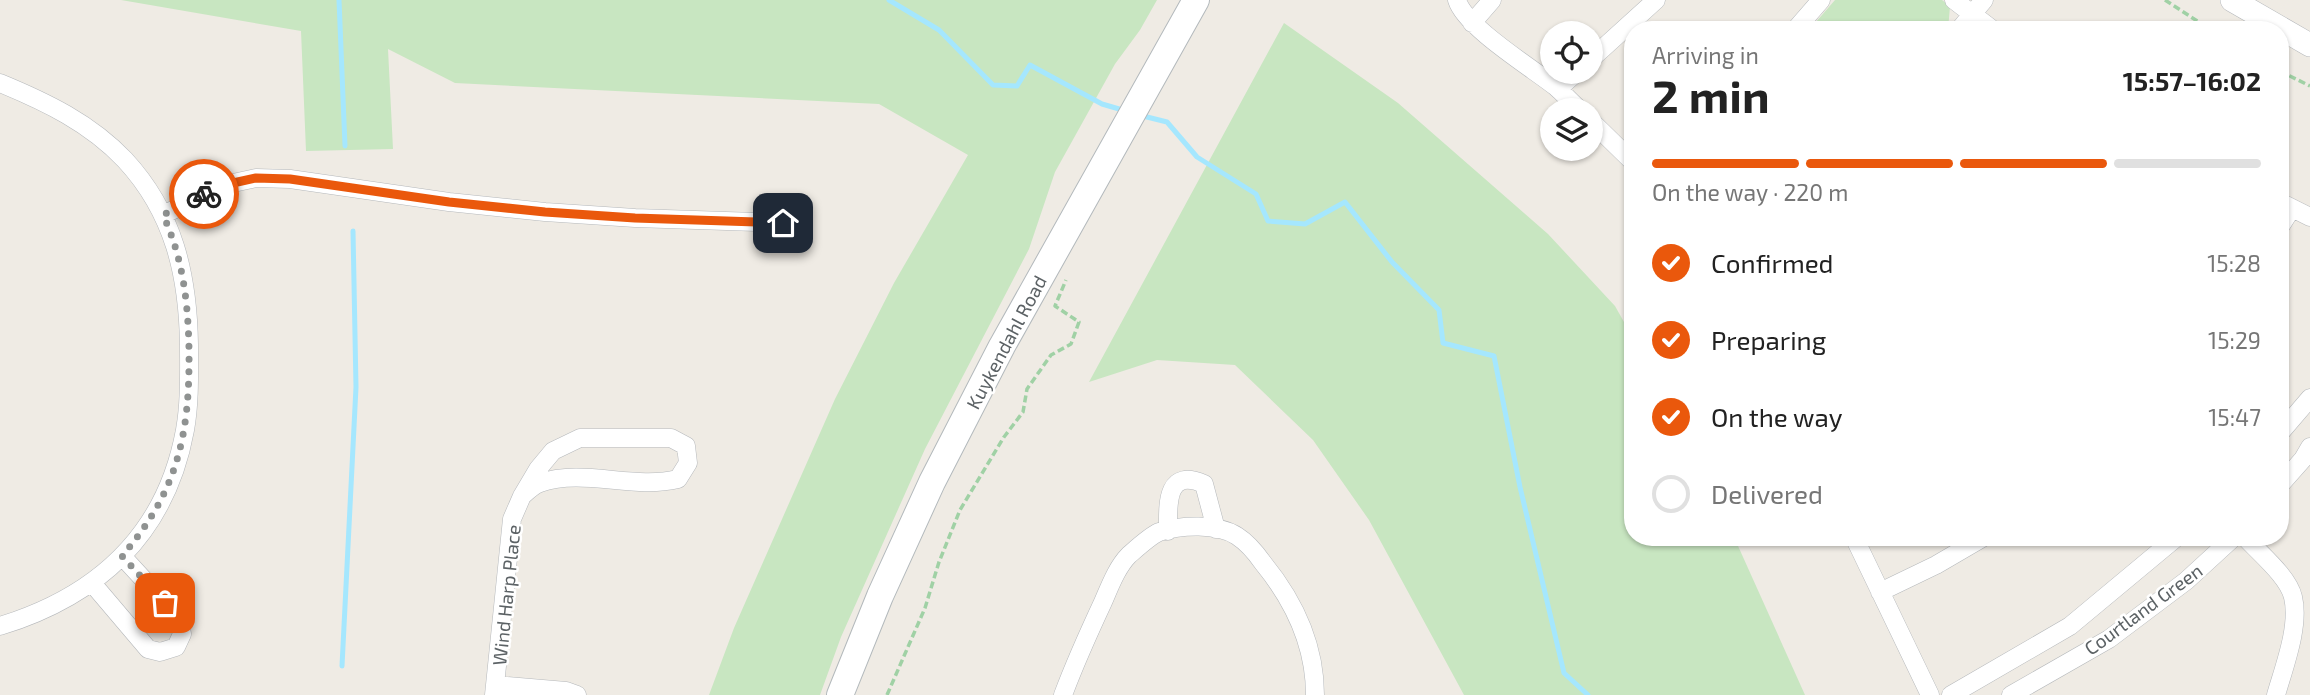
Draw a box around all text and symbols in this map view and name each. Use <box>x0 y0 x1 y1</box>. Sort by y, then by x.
map controls <box>1540 21 1603 161</box>
button: locate <box>1540 21 1603 84</box>
text: Arriving in <box>1652 41 1759 69</box>
text: 15:57–16:02 <box>2123 65 2261 96</box>
text: 2 min <box>1652 67 1770 122</box>
button: layers <box>1540 98 1603 161</box>
courier <box>169 159 239 229</box>
icon: bike <box>185 175 223 213</box>
text: On the way · 220 m <box>1652 178 1848 206</box>
pin <box>753 193 813 253</box>
icon: home <box>764 204 802 242</box>
icon: check <box>1652 244 1690 282</box>
text: Confirmed <box>1711 247 1834 278</box>
text: 15:28 <box>2207 249 2261 277</box>
street label: Kuykendahl Road <box>961 271 1051 413</box>
icon: check <box>1652 321 1690 359</box>
text: Preparing <box>1711 324 1826 355</box>
text: 15:29 <box>2208 326 2261 354</box>
icon: check <box>1652 398 1690 436</box>
text: On the way <box>1711 401 1842 432</box>
text: 15:47 <box>2208 403 2261 431</box>
text: Delivered <box>1711 478 1823 509</box>
street label: Wind Harp Place <box>487 523 525 667</box>
street label: Courtland Green <box>2079 558 2207 660</box>
pin <box>135 573 195 633</box>
icon: bag <box>146 584 184 622</box>

